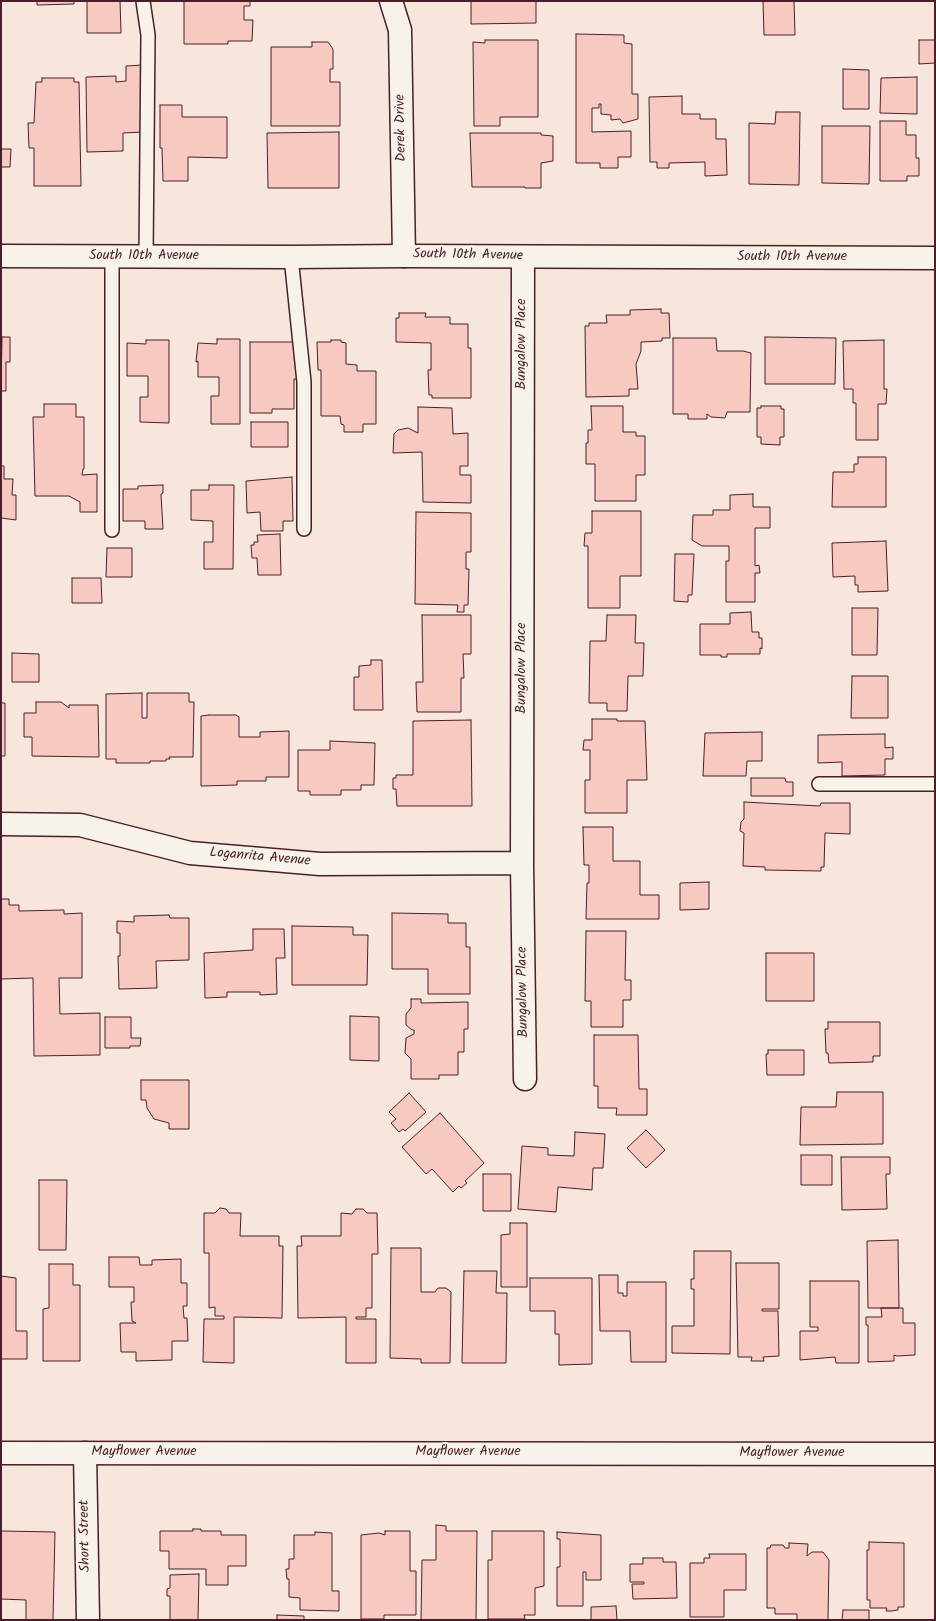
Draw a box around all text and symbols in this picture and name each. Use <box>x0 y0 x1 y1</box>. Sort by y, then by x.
street label: Derek Drive <box>393 94 411 162</box>
street label: South 10th Avenue <box>413 247 523 265</box>
street label: South 10th Avenue <box>89 249 199 265</box>
street label: South 10th Avenue <box>737 250 847 266</box>
street label: Bungalow Place <box>515 298 531 390</box>
street label: Bungalow Place <box>515 622 531 714</box>
street label: Loganrita Avenue <box>209 845 311 871</box>
street label: Bungalow Place <box>515 946 533 1038</box>
street label: Mayflower Avenue <box>91 1445 197 1461</box>
street label: Mayflower Avenue <box>415 1445 521 1461</box>
street label: Mayflower Avenue <box>739 1446 845 1462</box>
street label: Short Street <box>77 1500 95 1572</box>

